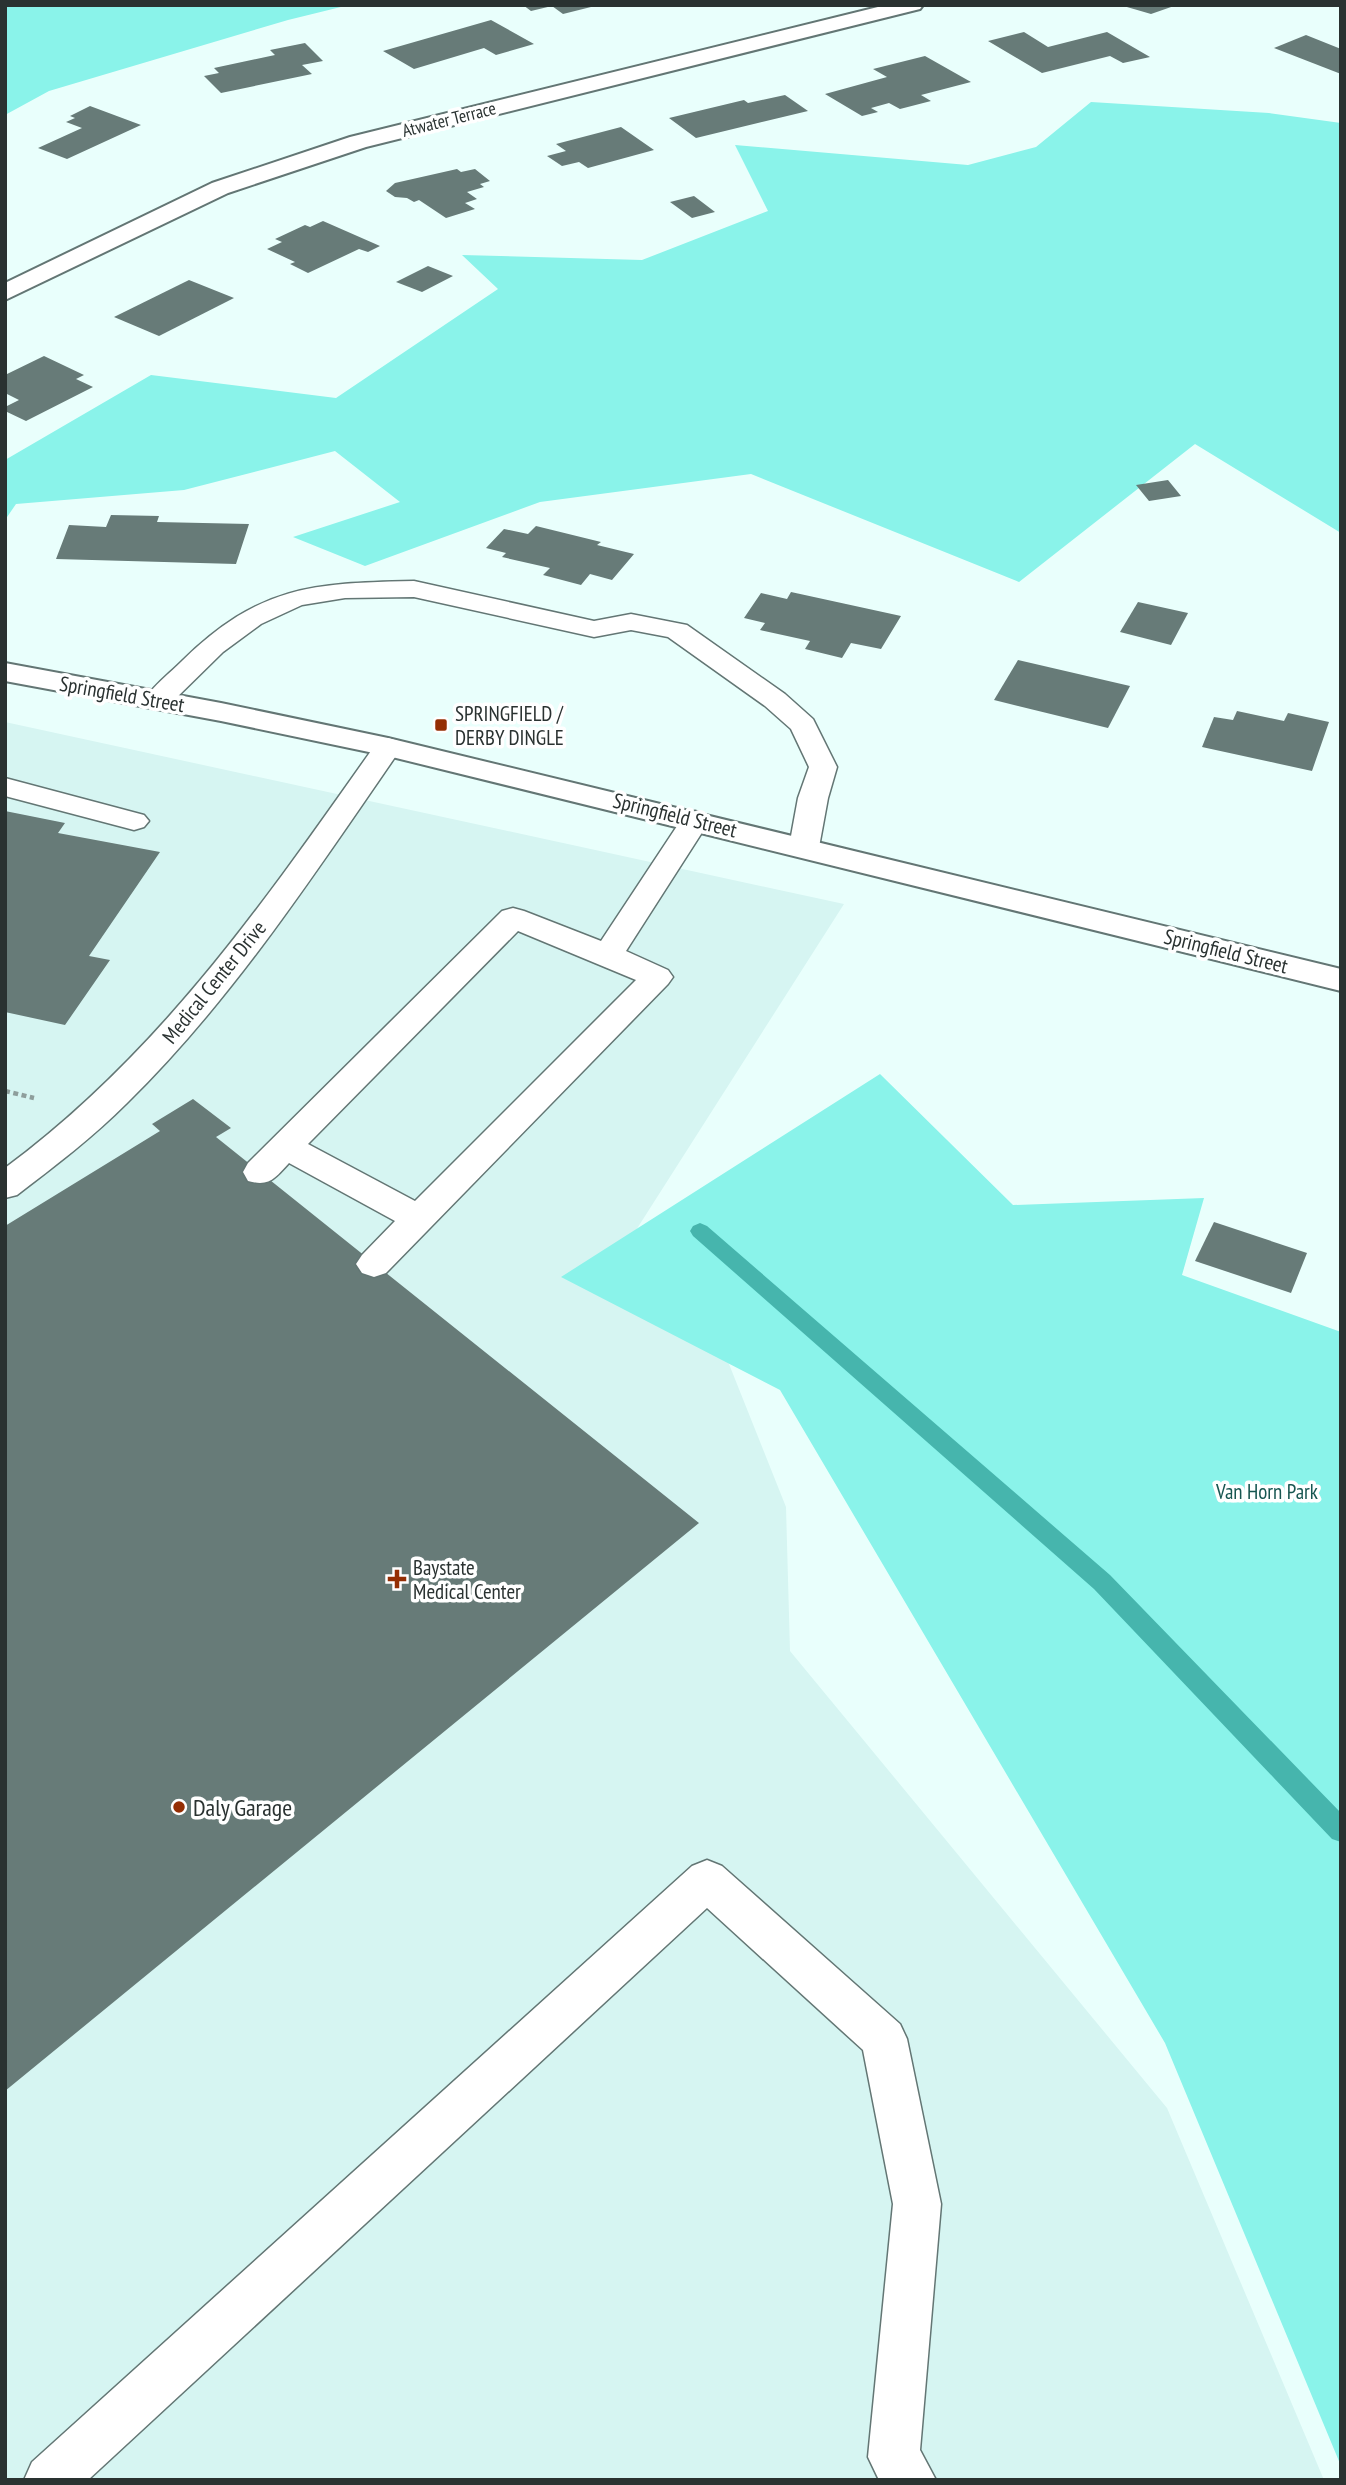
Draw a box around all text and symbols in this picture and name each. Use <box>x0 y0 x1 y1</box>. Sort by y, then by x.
street label: Atwater Terrace <box>400 96 498 142</box>
street label: Springfield Street <box>57 670 187 718</box>
place label: SPRINGFIELD / DERBY DINGLE <box>455 700 564 751</box>
marker: SPRINGFIELD / DERBY DINGLE <box>433 717 449 733</box>
street label: Springfield Street <box>610 787 740 843</box>
street label: Medical Center Drive <box>156 915 272 1049</box>
street label: Springfield Street <box>1161 923 1291 979</box>
park label: Van Horn Park <box>1215 1478 1318 1505</box>
place label: Baystate Medical Center <box>413 1554 521 1605</box>
marker: Baystate Medical Center <box>387 1569 407 1589</box>
place label: Daly Garage <box>193 1792 292 1823</box>
marker: Daly Garage <box>171 1799 187 1815</box>

